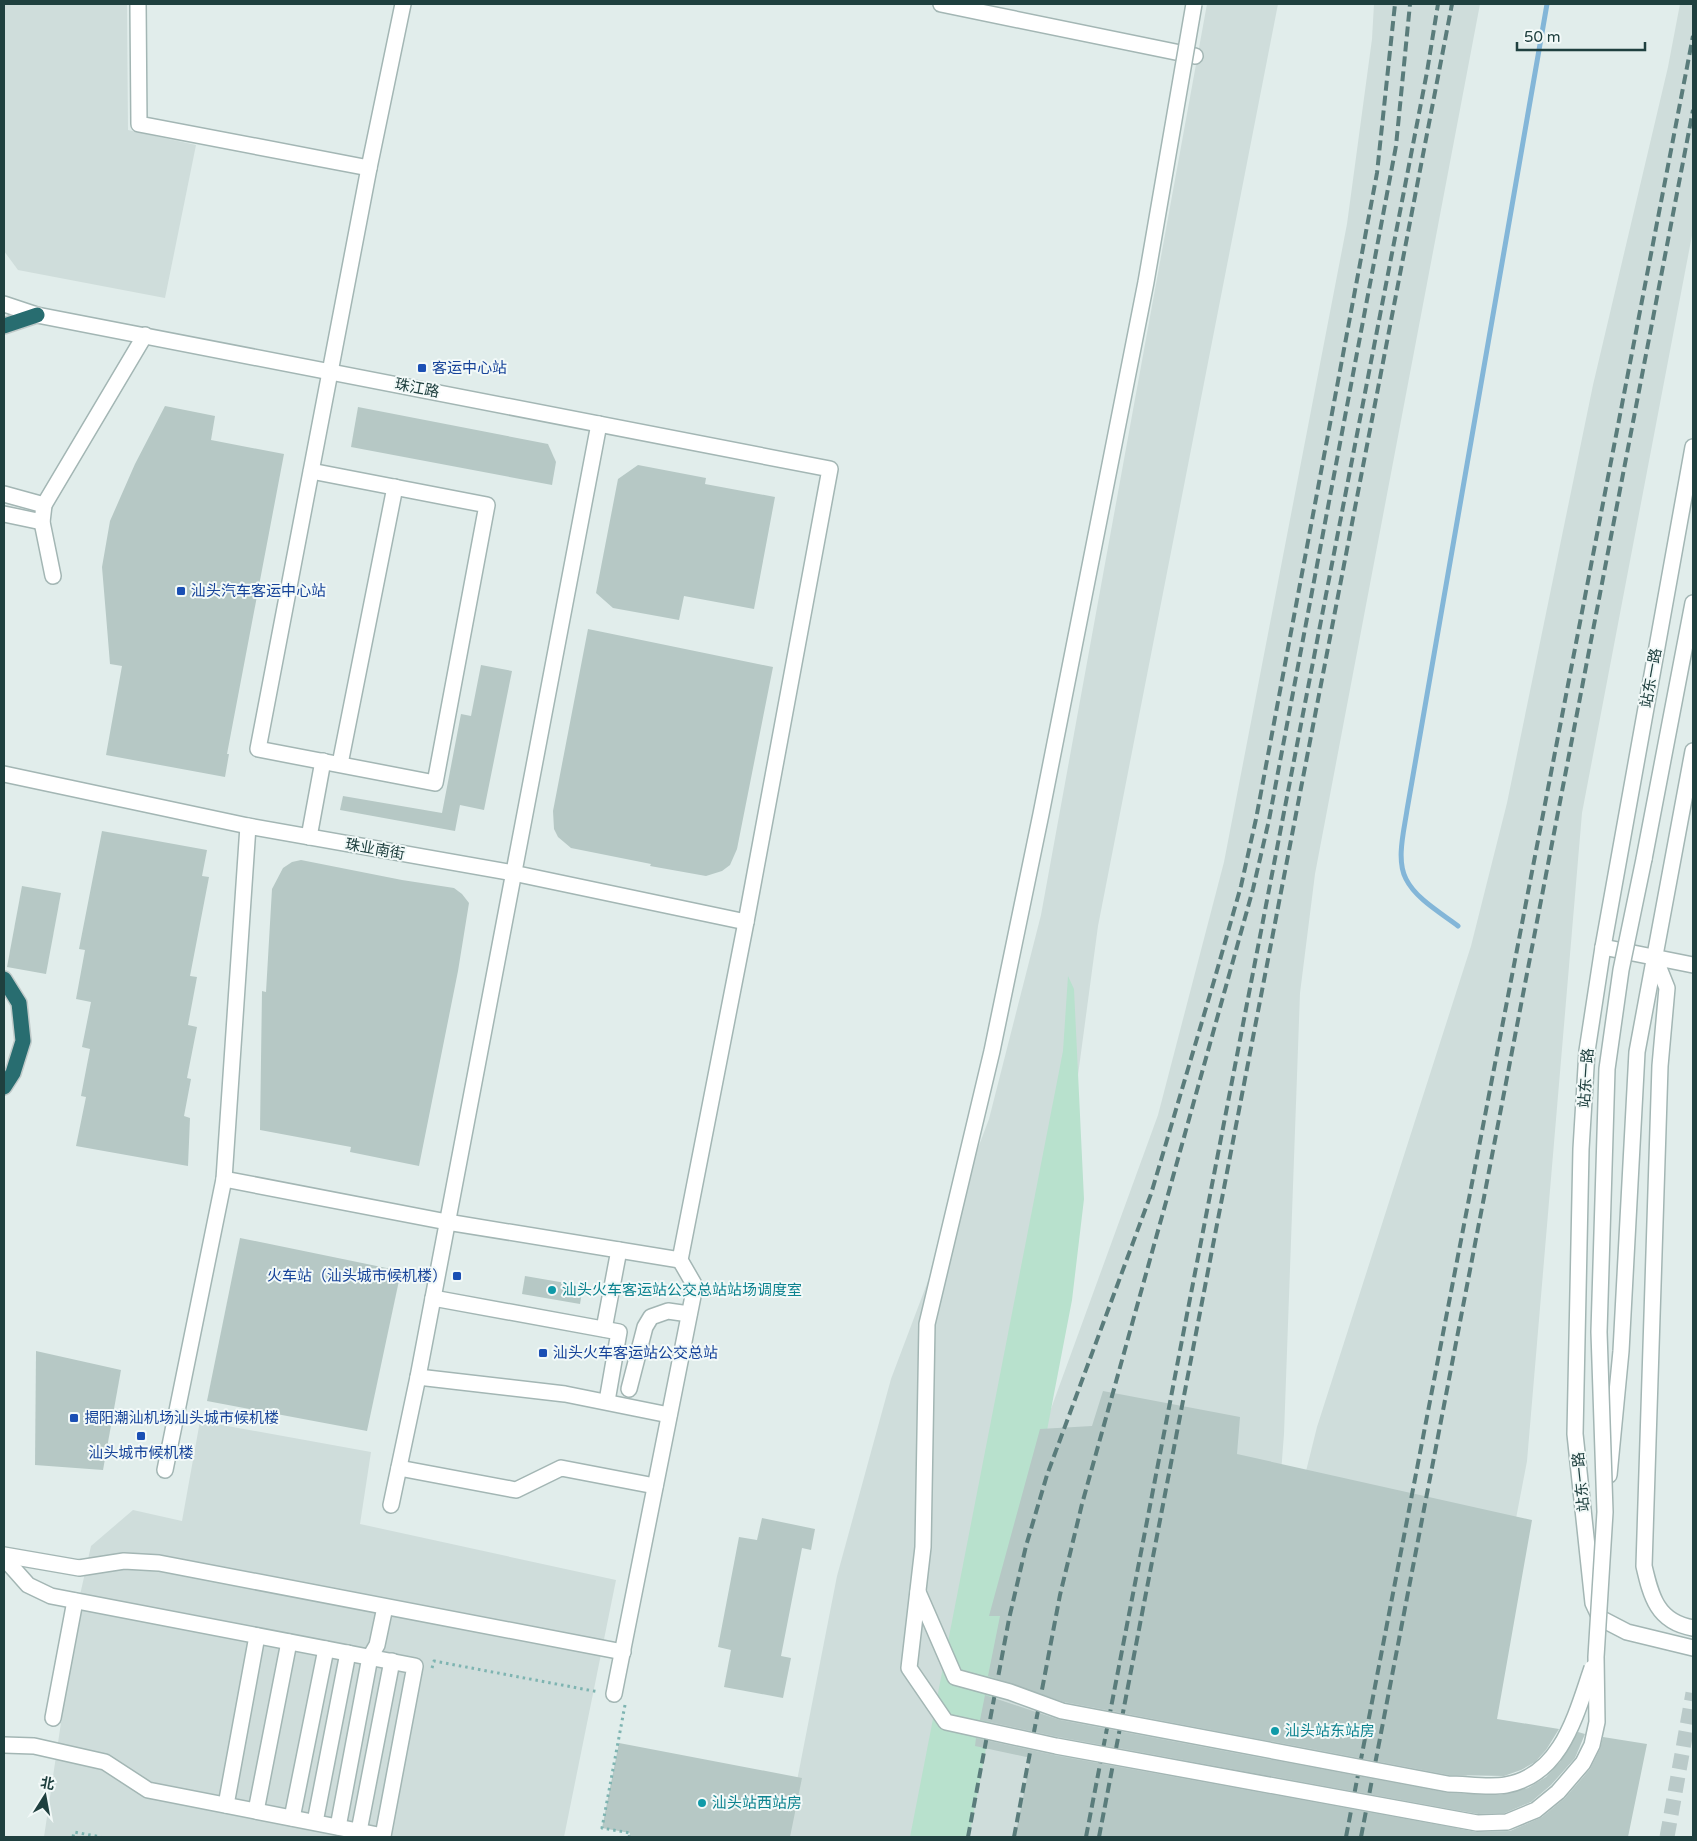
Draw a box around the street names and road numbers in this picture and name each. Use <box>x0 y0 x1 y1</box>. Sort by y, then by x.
street label: 珠江路 <box>393 375 441 401</box>
street label: 站东一路 <box>1637 647 1665 709</box>
street label: 珠业南街 <box>344 835 406 863</box>
street label: 站东一路 <box>1575 1047 1597 1109</box>
street label: 站东一路 <box>1569 1451 1593 1513</box>

